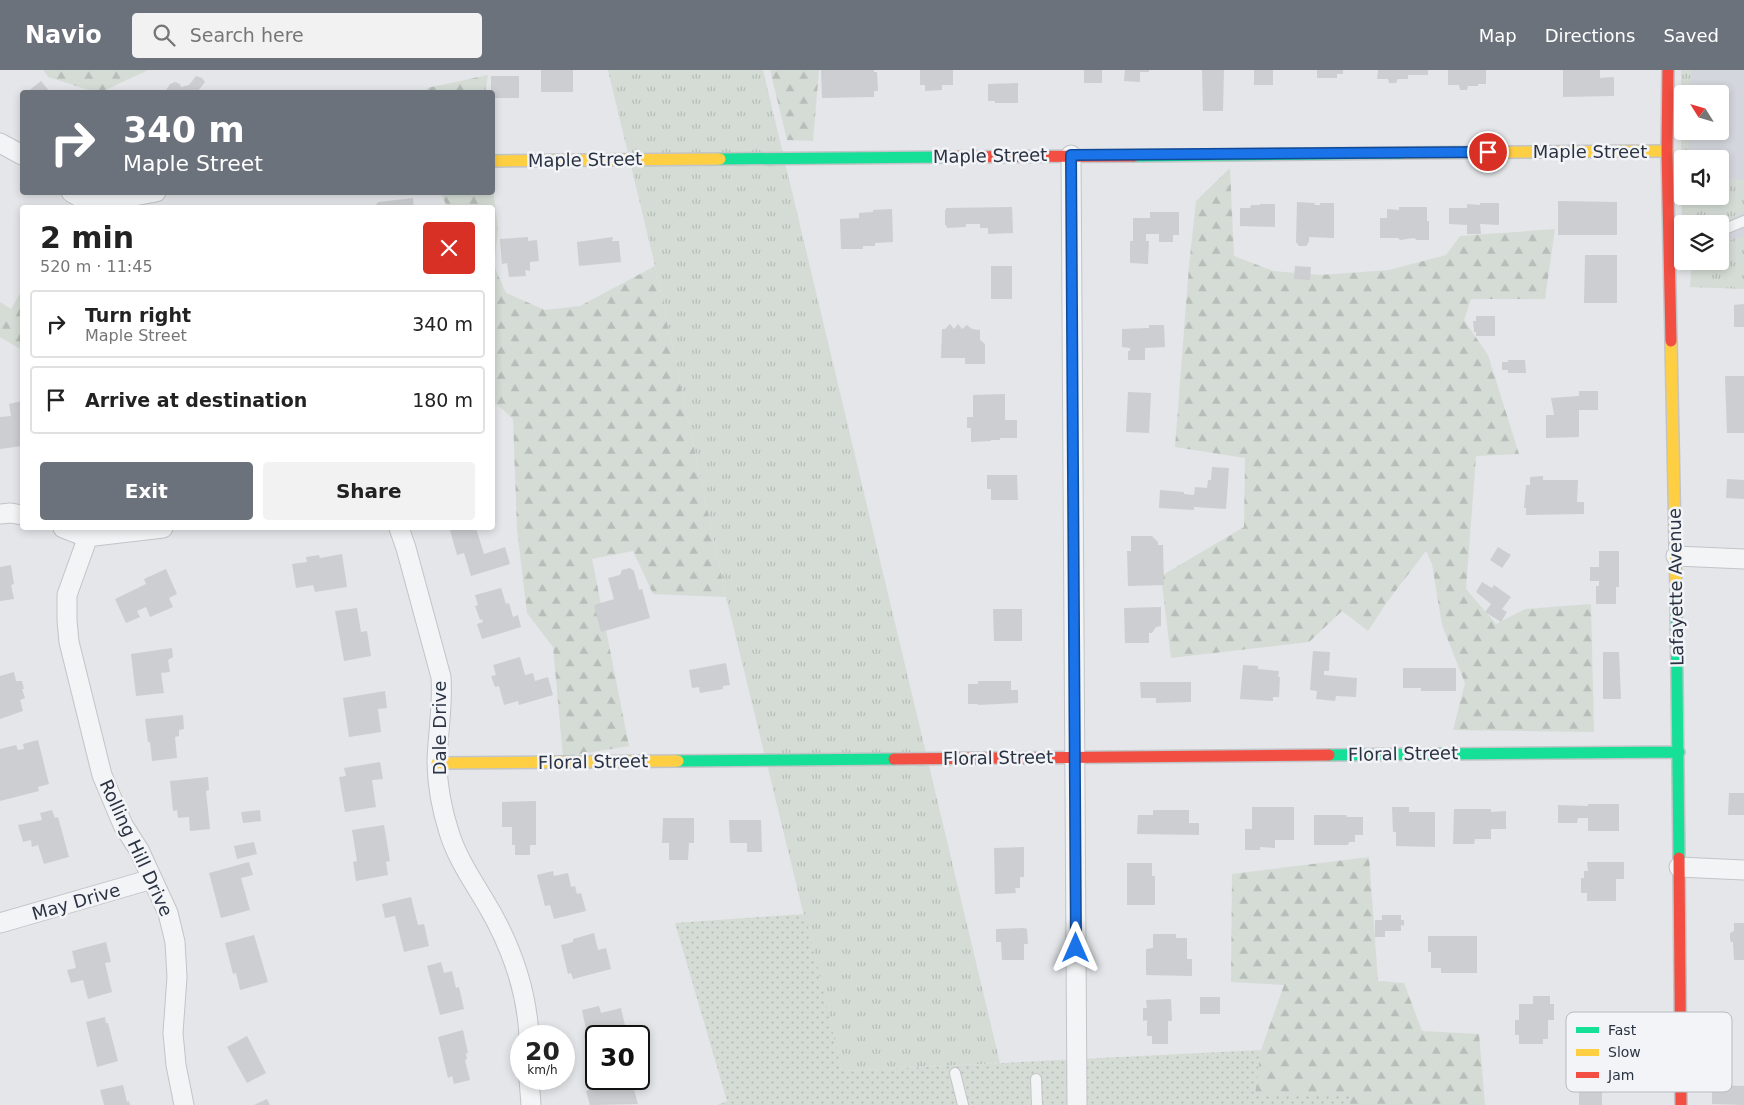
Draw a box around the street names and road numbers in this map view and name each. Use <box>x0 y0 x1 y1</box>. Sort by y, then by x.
street label: Maple Street <box>1533 141 1647 162</box>
street label: Maple Street <box>933 144 1047 167</box>
street label: Maple Street <box>528 148 642 171</box>
street label: Lafayette Avenue <box>1664 508 1687 666</box>
street label: Dale Drive <box>429 681 450 775</box>
street label: Floral Street <box>1348 742 1458 765</box>
street label: Floral Street <box>943 746 1053 769</box>
street label: Floral Street <box>538 750 648 773</box>
street label: Rolling Hill Drive <box>96 776 177 920</box>
street label: May Drive <box>29 879 122 924</box>

